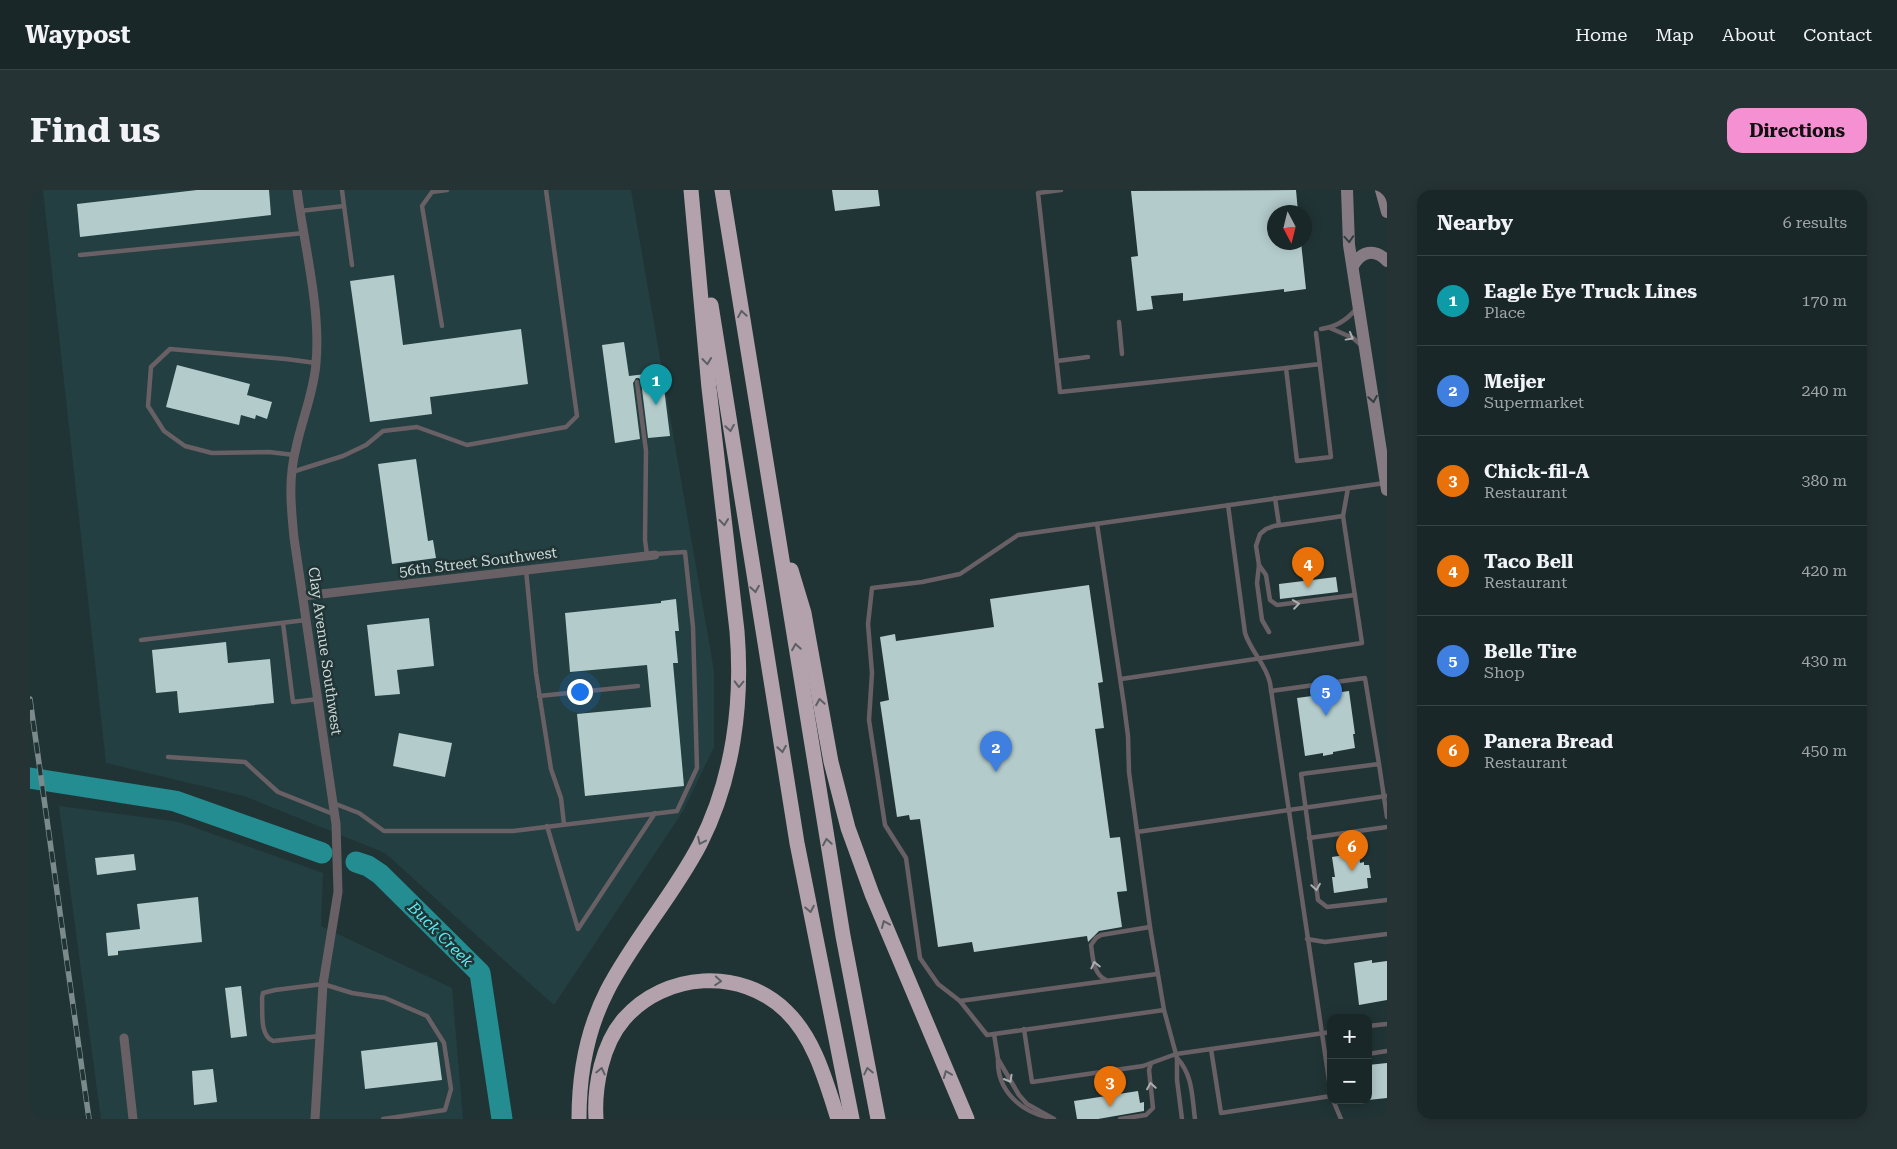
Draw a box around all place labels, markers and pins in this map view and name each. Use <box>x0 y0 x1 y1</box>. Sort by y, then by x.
pin: 1 <box>640 364 672 405</box>
pin: 4 <box>1292 547 1324 588</box>
pin: 5 <box>1310 675 1342 716</box>
pin: 2 <box>980 731 1012 772</box>
pin: 6 <box>1336 830 1368 871</box>
pin: 3 <box>1094 1066 1126 1107</box>

